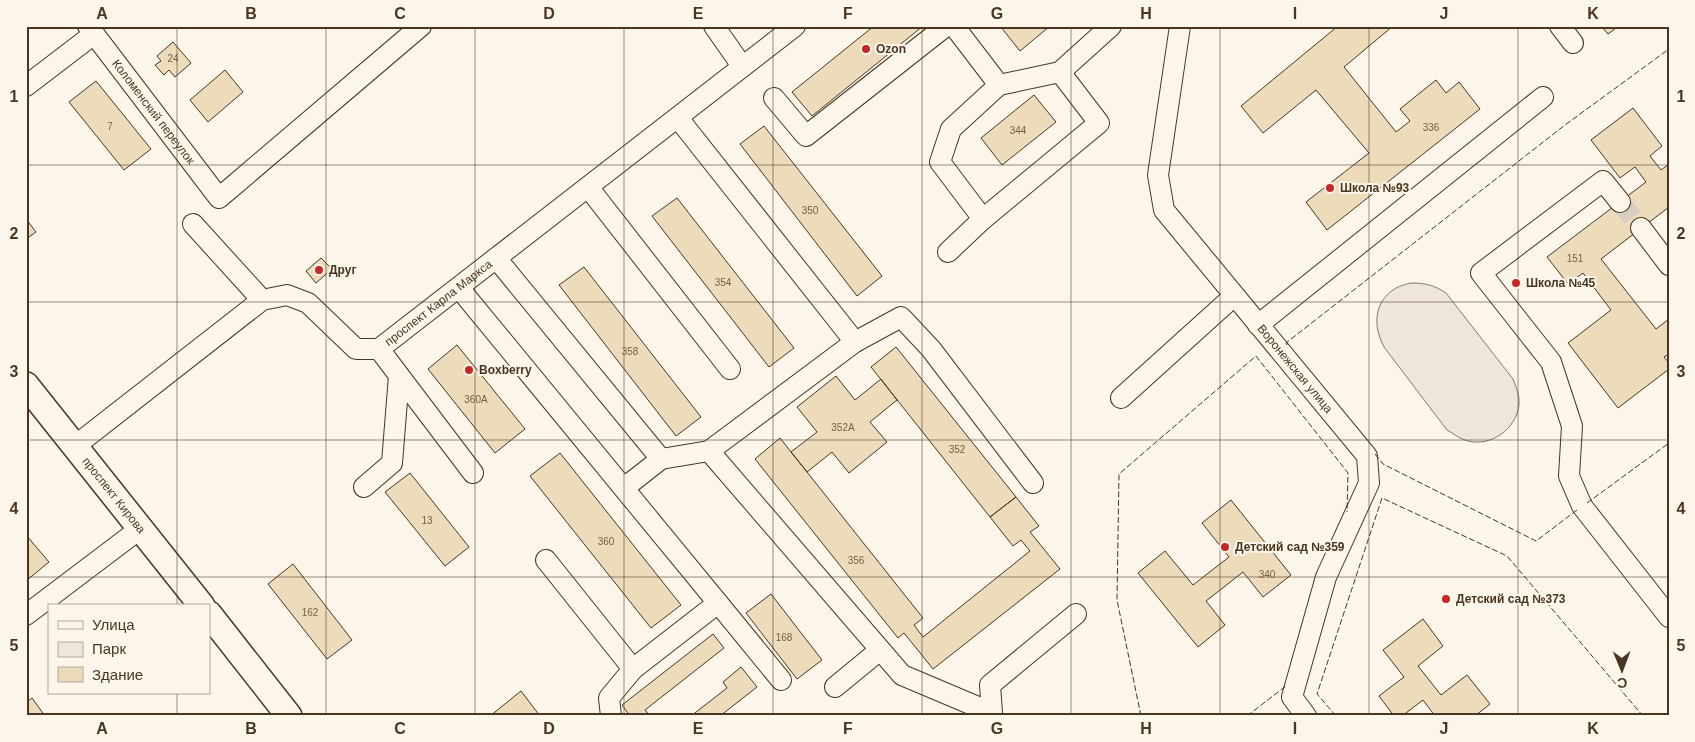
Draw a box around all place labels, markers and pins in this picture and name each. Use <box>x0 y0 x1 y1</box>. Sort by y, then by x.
place label: Ozon <box>876 42 906 56</box>
marker: Ozon <box>860 43 872 55</box>
place label: Школа №93 <box>1340 181 1410 195</box>
marker: Школа №93 <box>1324 182 1336 194</box>
place label: Друг <box>329 263 356 277</box>
marker: Друг <box>313 264 325 276</box>
place label: Школа №45 <box>1526 276 1596 290</box>
marker: Школа №45 <box>1510 277 1522 289</box>
place label: Boxberry <box>479 363 532 377</box>
marker: Boxberry <box>463 364 475 376</box>
place label: Детский сад №359 <box>1235 540 1345 554</box>
marker: Детский сад №359 <box>1219 541 1231 553</box>
place label: Детский сад №373 <box>1456 592 1566 606</box>
marker: Детский сад №373 <box>1440 593 1452 605</box>

